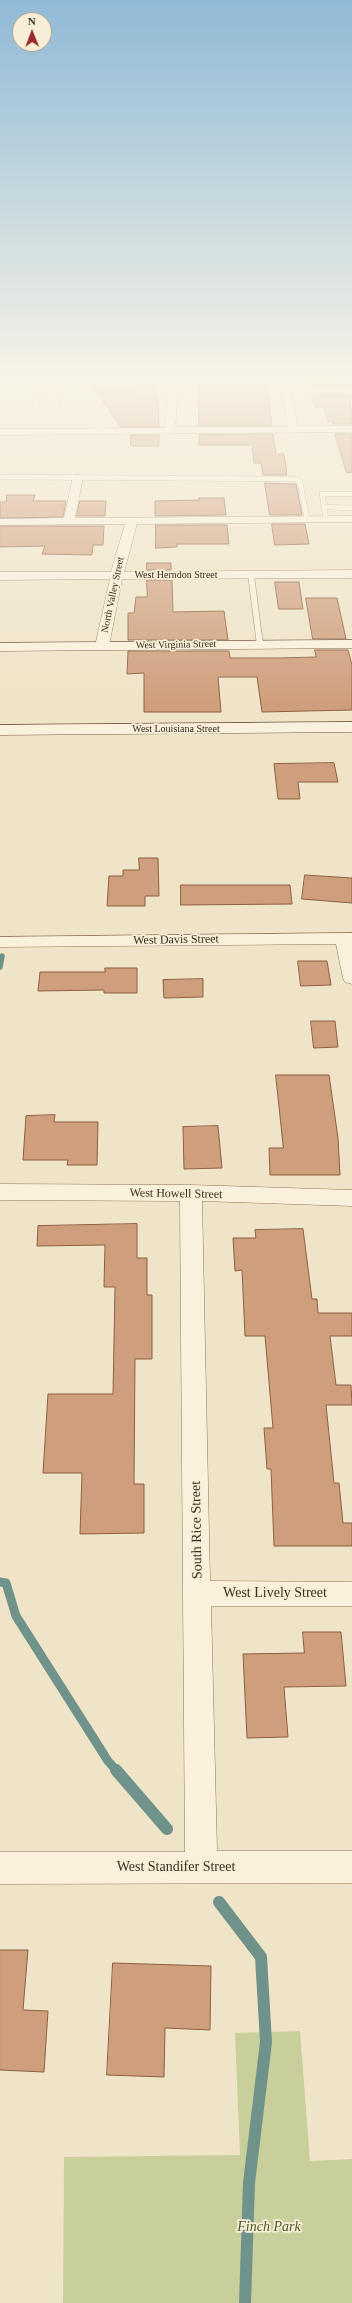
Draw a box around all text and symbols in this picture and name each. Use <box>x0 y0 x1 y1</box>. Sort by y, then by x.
north arrow <box>12 12 52 52</box>
text: N <box>28 15 36 27</box>
street label: North Valley Street <box>99 556 127 634</box>
street label: West Herndon Street <box>134 569 218 581</box>
street label: West Virginia Street <box>136 638 216 652</box>
street label: West Louisiana Street <box>132 723 220 735</box>
street label: West Davis Street <box>133 932 219 948</box>
street label: West Howell Street <box>129 1186 223 1202</box>
street label: South Rice Street <box>188 1481 206 1579</box>
street label: West Lively Street <box>223 1585 327 1601</box>
street label: West Standifer Street <box>117 1859 235 1875</box>
park label: Finch Park <box>237 2219 301 2235</box>

